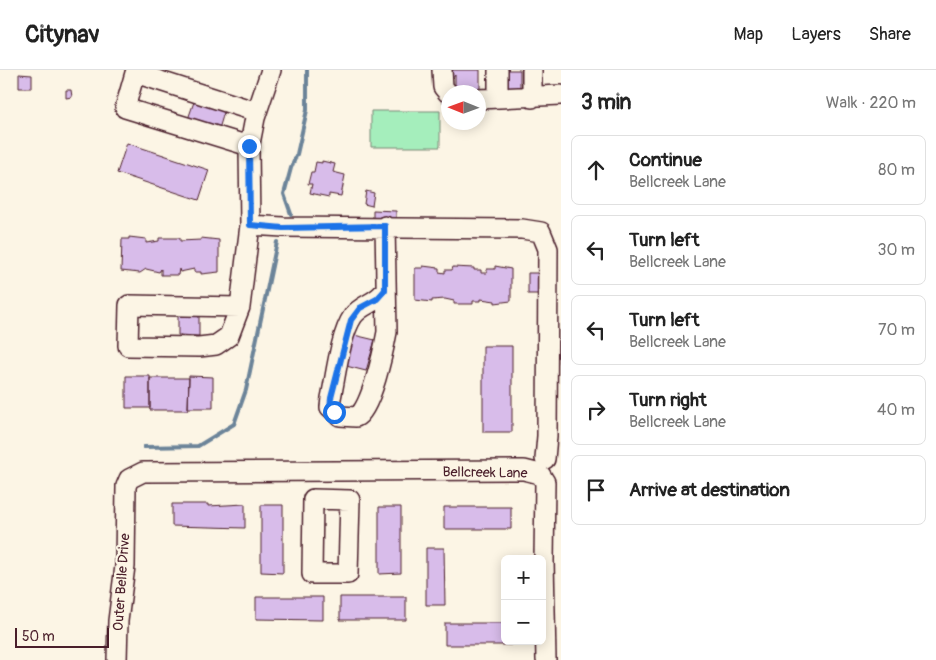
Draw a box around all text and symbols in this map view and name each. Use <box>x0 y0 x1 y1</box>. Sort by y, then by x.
text: Citynav <box>25 20 100 49</box>
text: Map <box>734 23 763 46</box>
text: Layers <box>791 23 841 46</box>
text: Share <box>869 23 911 46</box>
north arrow <box>441 85 486 130</box>
text: 3 min <box>581 89 631 116</box>
text: Walk · 220 m <box>826 93 916 113</box>
route end <box>238 135 261 158</box>
text: Continue <box>629 148 702 172</box>
icon: ahead <box>582 156 610 184</box>
text: 80 m <box>878 160 915 180</box>
text: Bellcreek Lane <box>629 172 726 192</box>
text: Turn left <box>629 228 699 252</box>
icon: left <box>582 236 610 264</box>
text: 30 m <box>877 240 915 260</box>
text: Bellcreek Lane <box>629 252 726 272</box>
text: Turn left <box>629 308 699 332</box>
icon: left <box>582 316 610 344</box>
text: 70 m <box>878 320 915 340</box>
text: Bellcreek Lane <box>629 332 726 352</box>
text: Turn right <box>629 388 707 412</box>
icon: right <box>582 396 610 424</box>
text: 40 m <box>877 400 915 420</box>
route start <box>323 401 346 424</box>
text: Bellcreek Lane <box>629 412 726 432</box>
street label: Bellcreek Lane <box>442 463 528 482</box>
icon: arrive <box>582 476 610 504</box>
text: Arrive at destination <box>629 478 790 502</box>
street label: Outer Belle Drive <box>110 533 133 631</box>
map controls <box>501 555 546 645</box>
button: + <box>501 555 546 600</box>
button: − <box>501 600 546 645</box>
scale bar <box>15 625 109 648</box>
text: 50 m <box>22 628 55 645</box>

